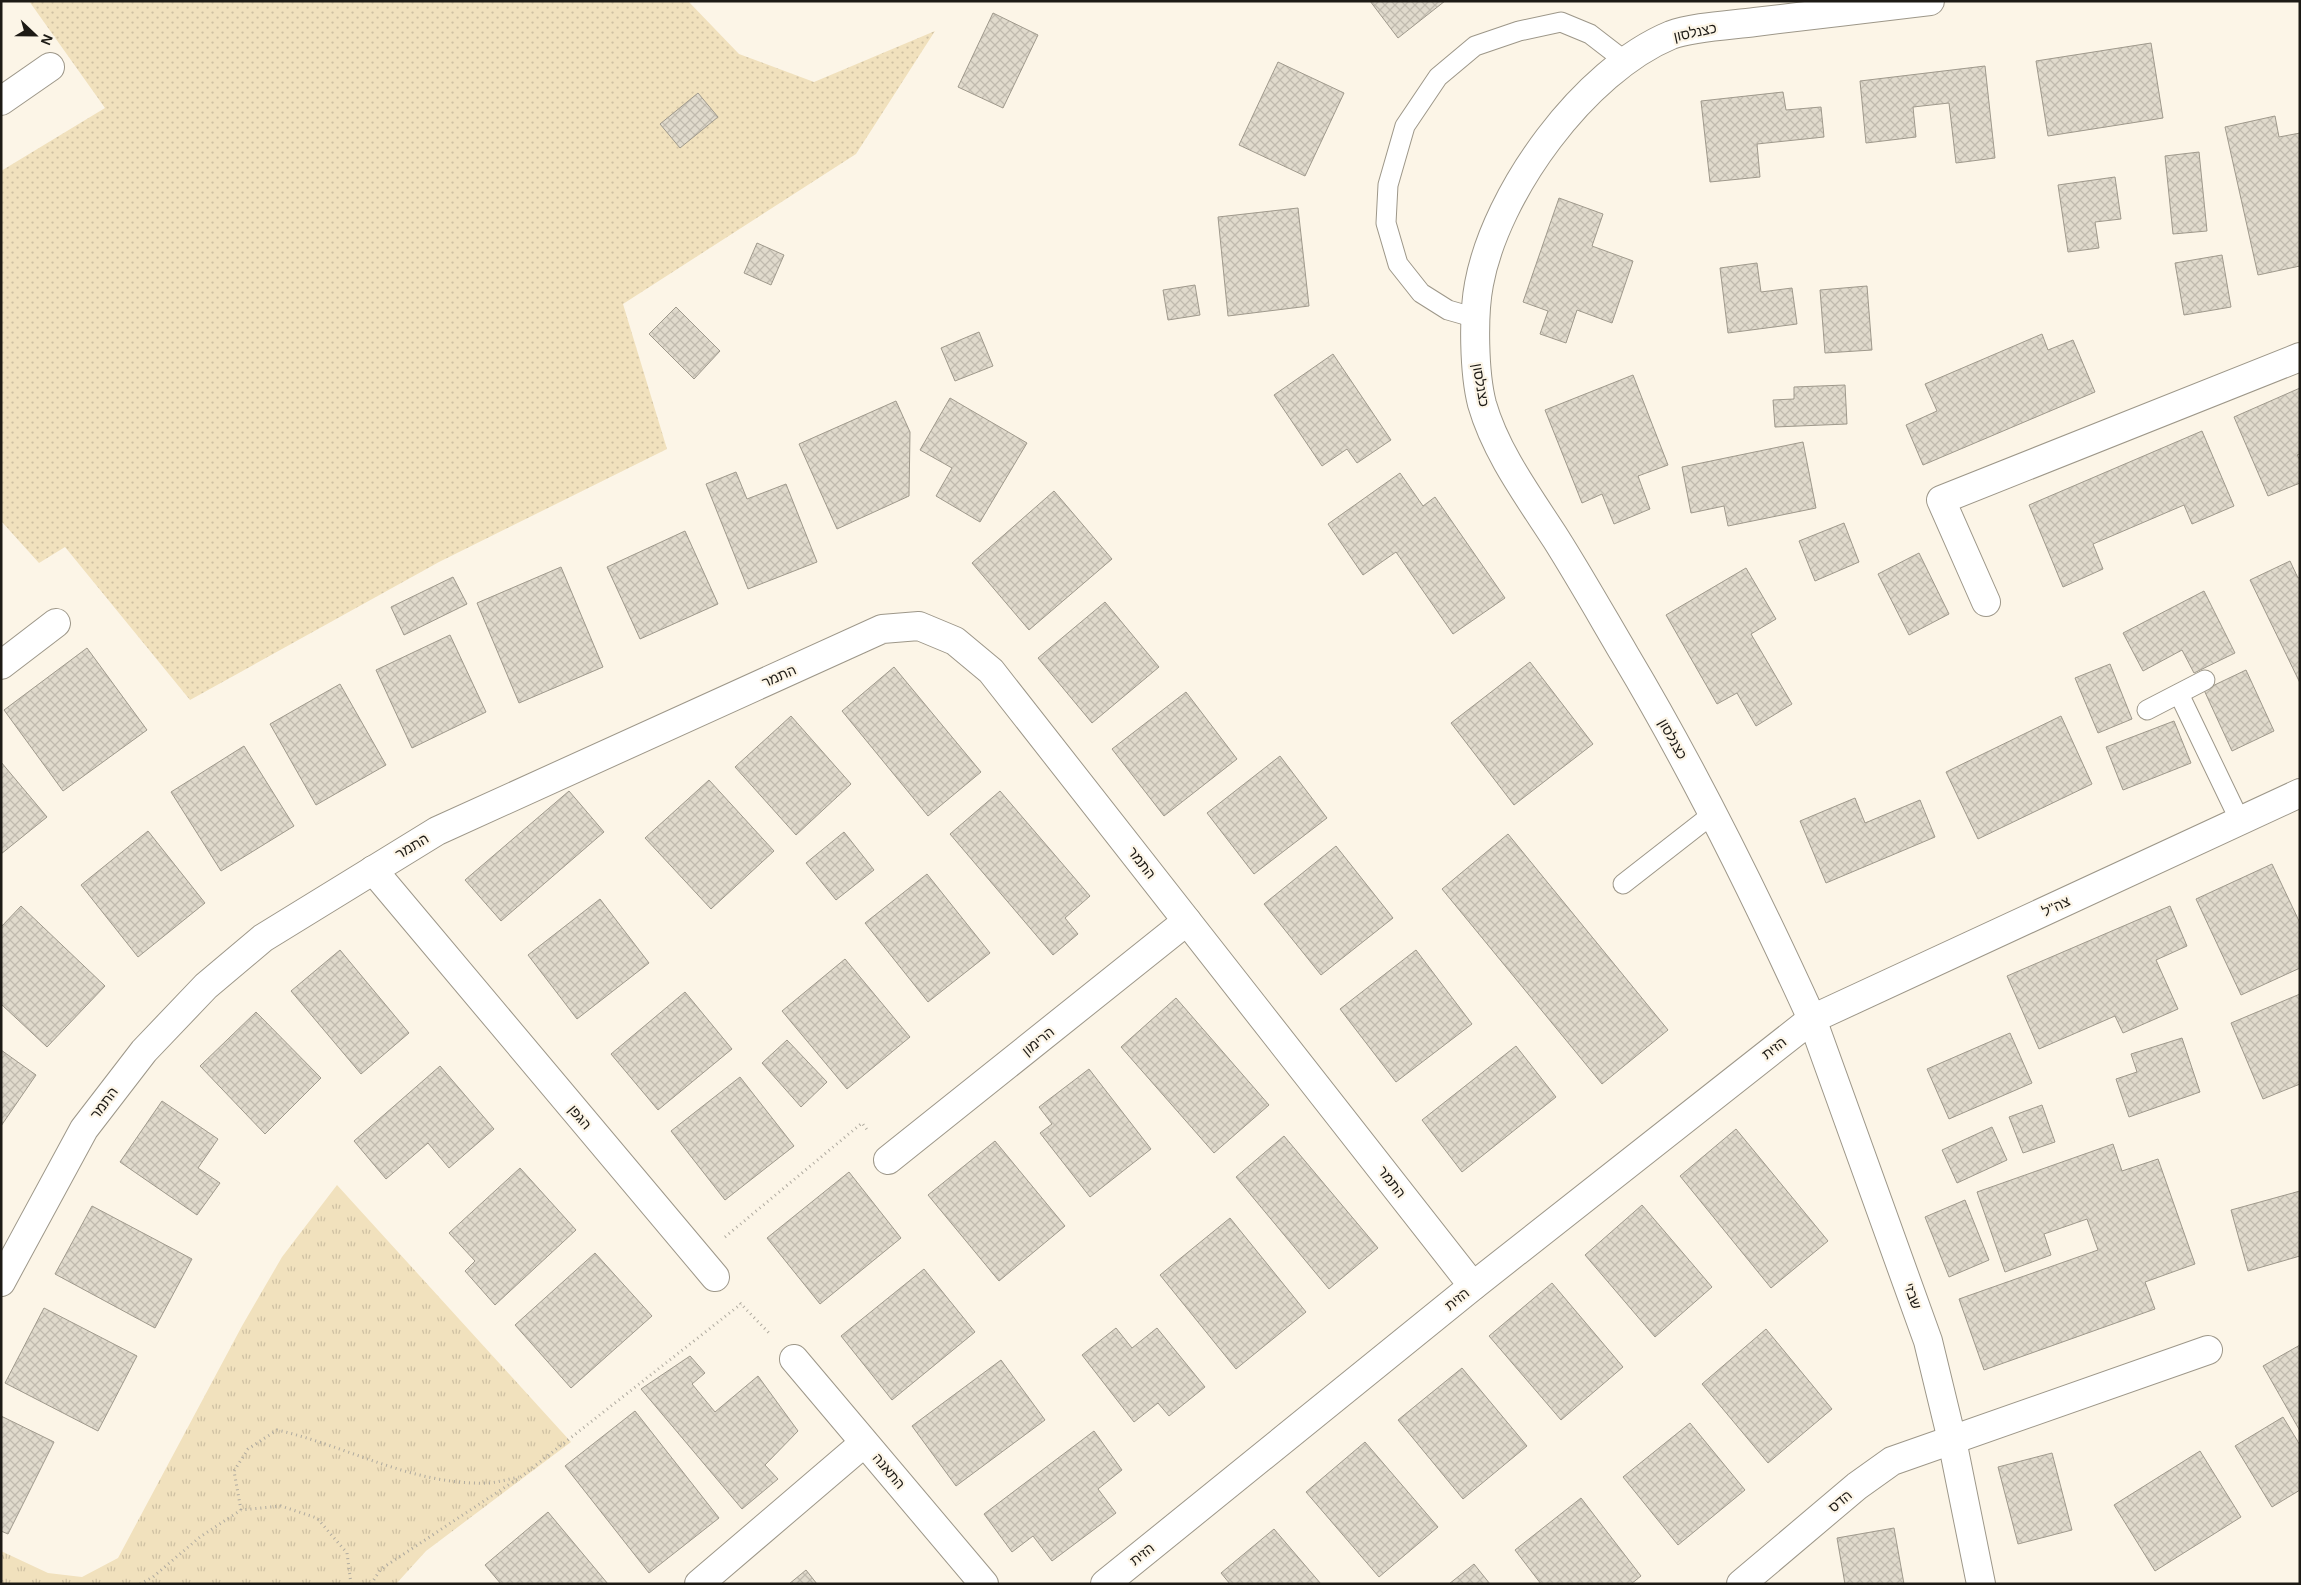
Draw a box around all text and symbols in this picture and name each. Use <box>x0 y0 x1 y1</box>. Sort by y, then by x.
north arrow <box>10 10 60 60</box>
street label: כצנלסון <box>1672 20 1718 44</box>
text: N <box>38 32 56 48</box>
street label: כצנלסון <box>1469 362 1493 408</box>
street label: התמר <box>759 661 799 691</box>
street label: כצנלסון <box>1655 716 1691 762</box>
street label: התמר <box>393 830 431 862</box>
street label: התמר <box>1125 844 1159 882</box>
street label: צה"ל <box>2040 892 2073 919</box>
street label: הרימון <box>1019 1023 1057 1059</box>
street label: הזית <box>1759 1034 1789 1062</box>
street label: התמר <box>87 1084 121 1122</box>
street label: הגפן <box>565 1102 595 1132</box>
street label: התמר <box>1375 1163 1409 1201</box>
street label: שבזי <box>1901 1281 1925 1311</box>
street label: הזית <box>1442 1284 1472 1314</box>
street label: התאנה <box>869 1450 909 1492</box>
street label: הדס <box>1825 1487 1855 1515</box>
street label: הזית <box>1127 1539 1157 1569</box>

